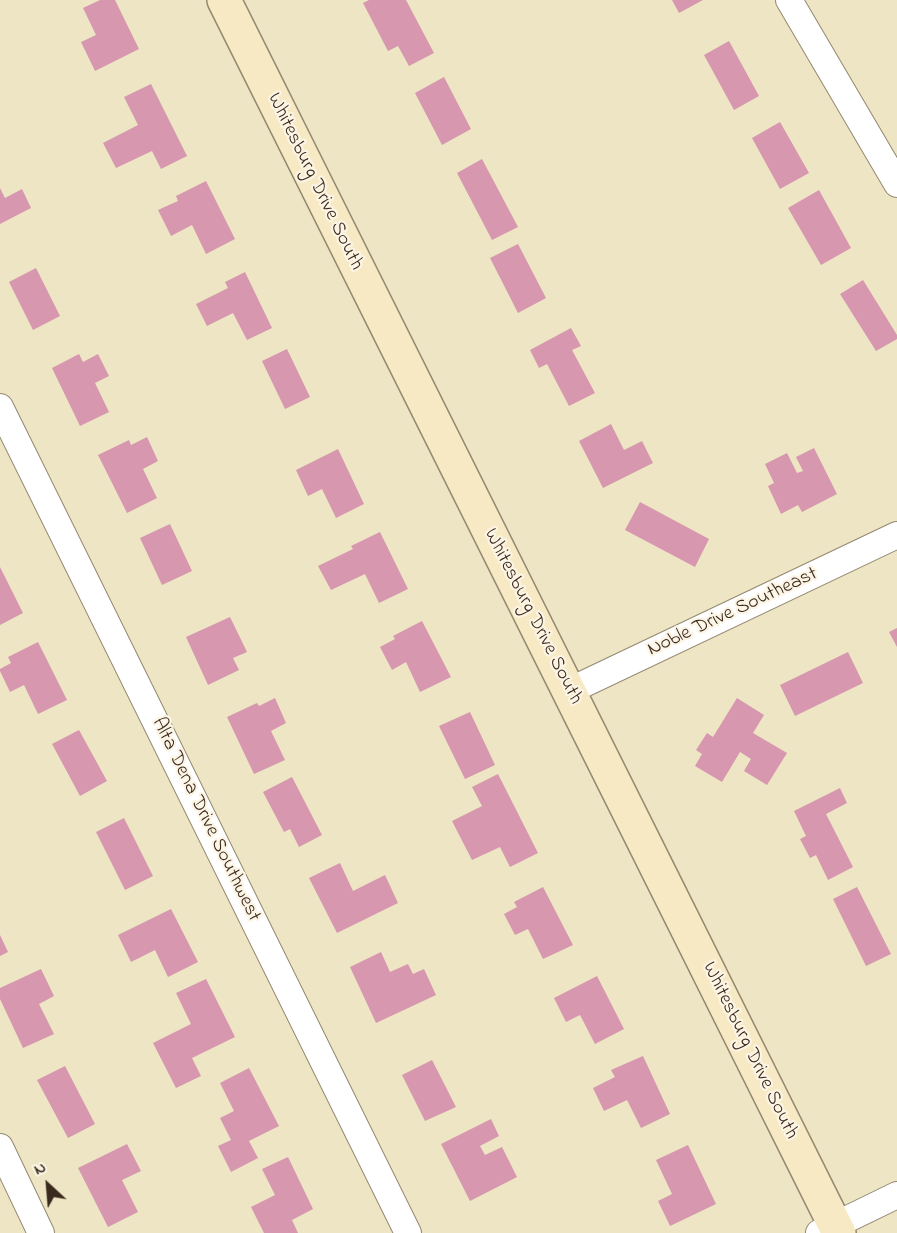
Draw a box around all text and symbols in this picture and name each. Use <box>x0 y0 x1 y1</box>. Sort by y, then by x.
street label: Whitesburg Drive South <box>261 89 367 275</box>
street label: Whitesburg Drive South <box>477 525 587 709</box>
street label: Noble Drive Southeast <box>644 563 822 663</box>
street label: Alta Dena Drive Southwest <box>145 714 265 926</box>
street label: Whitesburg Drive South <box>696 958 802 1144</box>
north arrow <box>18 1155 78 1215</box>
text: N <box>30 1156 50 1182</box>

